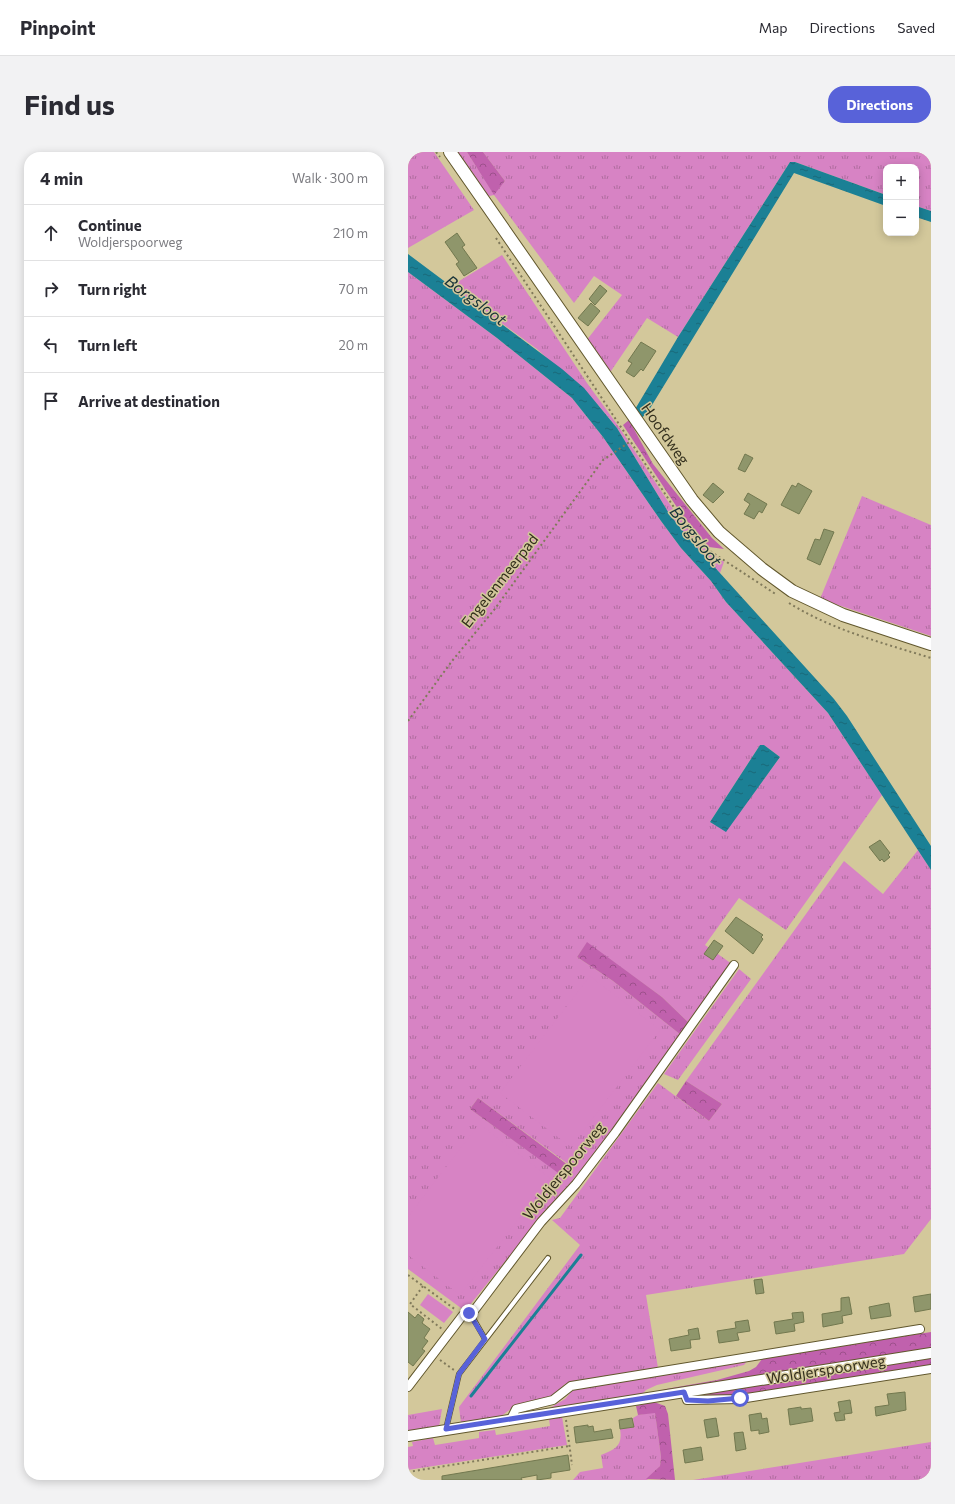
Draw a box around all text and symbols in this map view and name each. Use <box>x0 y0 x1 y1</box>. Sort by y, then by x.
text: Pinpoint <box>20 16 96 39</box>
text: Map <box>759 19 788 36</box>
text: Directions <box>810 19 875 36</box>
text: Saved <box>897 19 935 36</box>
button: Directions <box>828 86 931 123</box>
text: Find us <box>24 87 115 121</box>
map controls <box>883 164 919 236</box>
button: + <box>883 164 919 200</box>
text: 4 min <box>40 168 83 189</box>
text: Walk · 300 m <box>292 170 368 186</box>
button: − <box>883 200 919 236</box>
text: Continue <box>78 216 142 234</box>
icon: ahead <box>40 222 62 244</box>
text: 210 m <box>333 225 368 241</box>
text: Woldjerspoorweg <box>78 234 182 250</box>
water label: Borgsloot <box>442 270 511 329</box>
icon: right <box>40 278 62 300</box>
text: Turn right <box>78 280 147 298</box>
text: 70 m <box>339 281 368 297</box>
icon: left <box>40 334 62 356</box>
text: Turn left <box>78 336 137 354</box>
text: 20 m <box>339 337 368 353</box>
icon: arrive <box>40 390 62 412</box>
text: Arrive at destination <box>78 392 220 410</box>
street label: Hoofdweg <box>638 399 694 468</box>
water label: Borgsloot <box>666 502 727 570</box>
street label: Engelenmeerpad <box>457 530 541 631</box>
street label: Woldjerspoorweg <box>518 1118 608 1223</box>
route end <box>460 1304 478 1322</box>
street label: Woldjerspoorweg <box>765 1351 887 1387</box>
route start <box>731 1389 749 1407</box>

